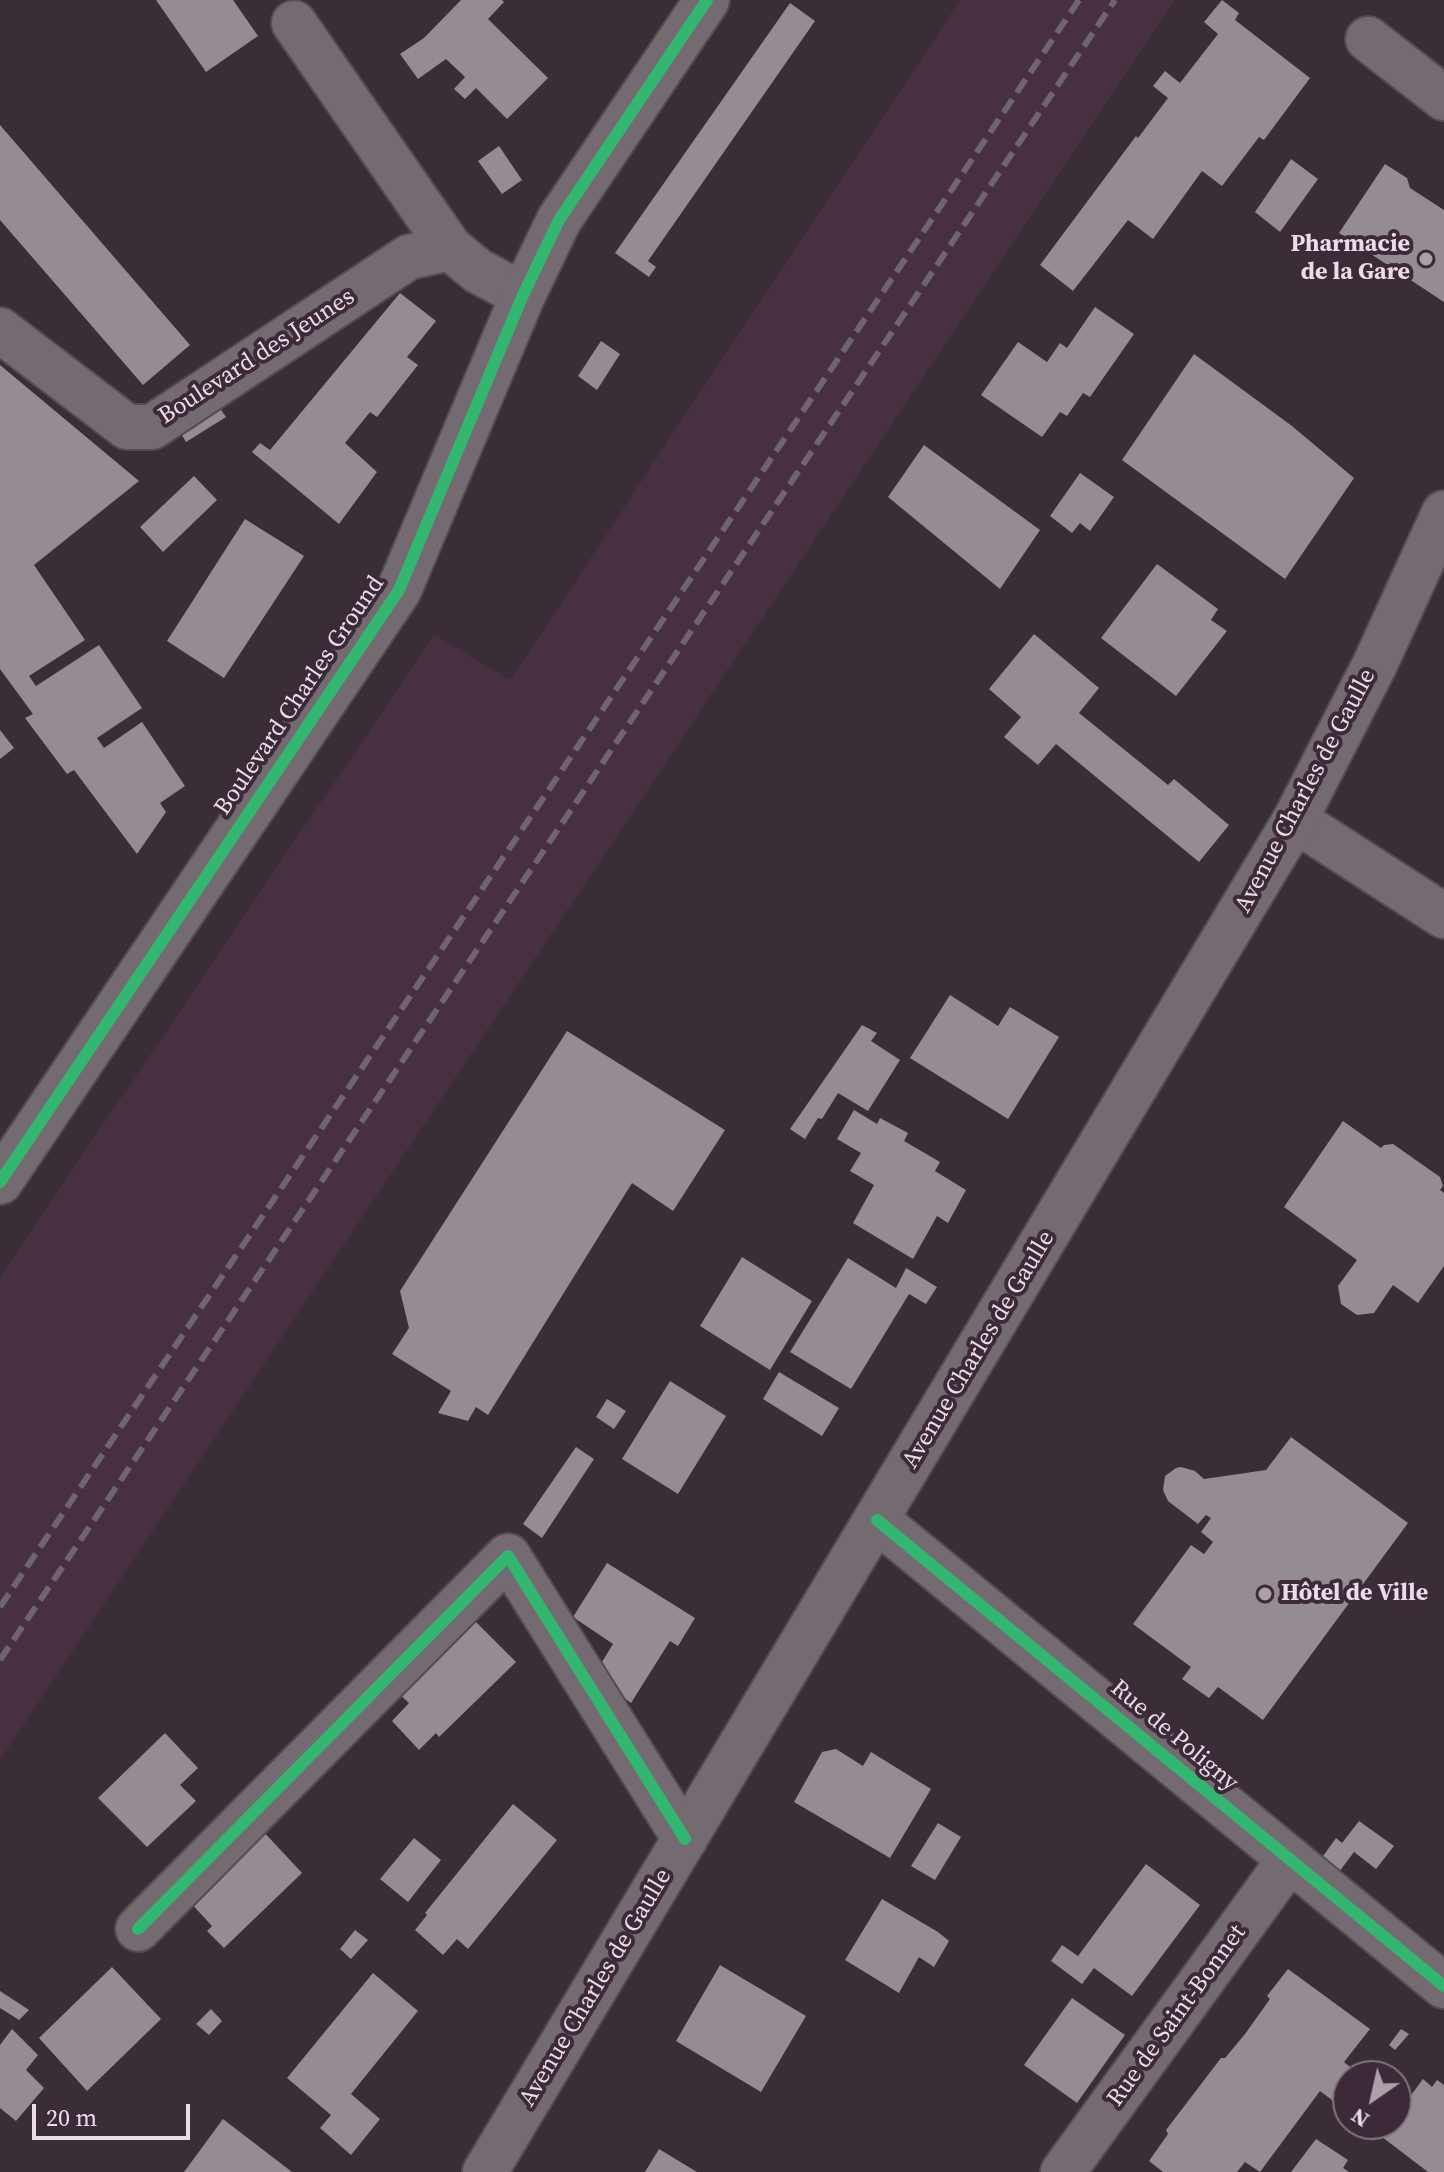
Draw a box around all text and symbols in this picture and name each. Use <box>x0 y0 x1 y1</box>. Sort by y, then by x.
place label: Pharmacie de la Gare <box>1290 231 1410 287</box>
marker: Pharmacie de la Gare <box>1417 250 1435 268</box>
street label: Boulevard des Jeunes <box>154 283 360 431</box>
street label: Boulevard Charles Ground <box>209 571 391 821</box>
street label: Avenue Charles de Gaulle <box>1229 664 1383 918</box>
street label: Avenue Charles de Gaulle <box>897 1226 1061 1474</box>
place label: Hôtel de Ville <box>1281 1580 1428 1608</box>
marker: Hôtel de Ville <box>1256 1585 1274 1603</box>
street label: Rue de Poligny <box>1104 1674 1244 1798</box>
street label: Avenue Charles de Gaulle <box>514 1864 678 2112</box>
street label: Rue de Saint-Bonnet <box>1102 1920 1252 2112</box>
north arrow <box>1332 2060 1412 2140</box>
scale bar <box>36 2088 194 2138</box>
text: 20 m <box>46 2101 97 2134</box>
text: N <box>1345 2101 1375 2135</box>

